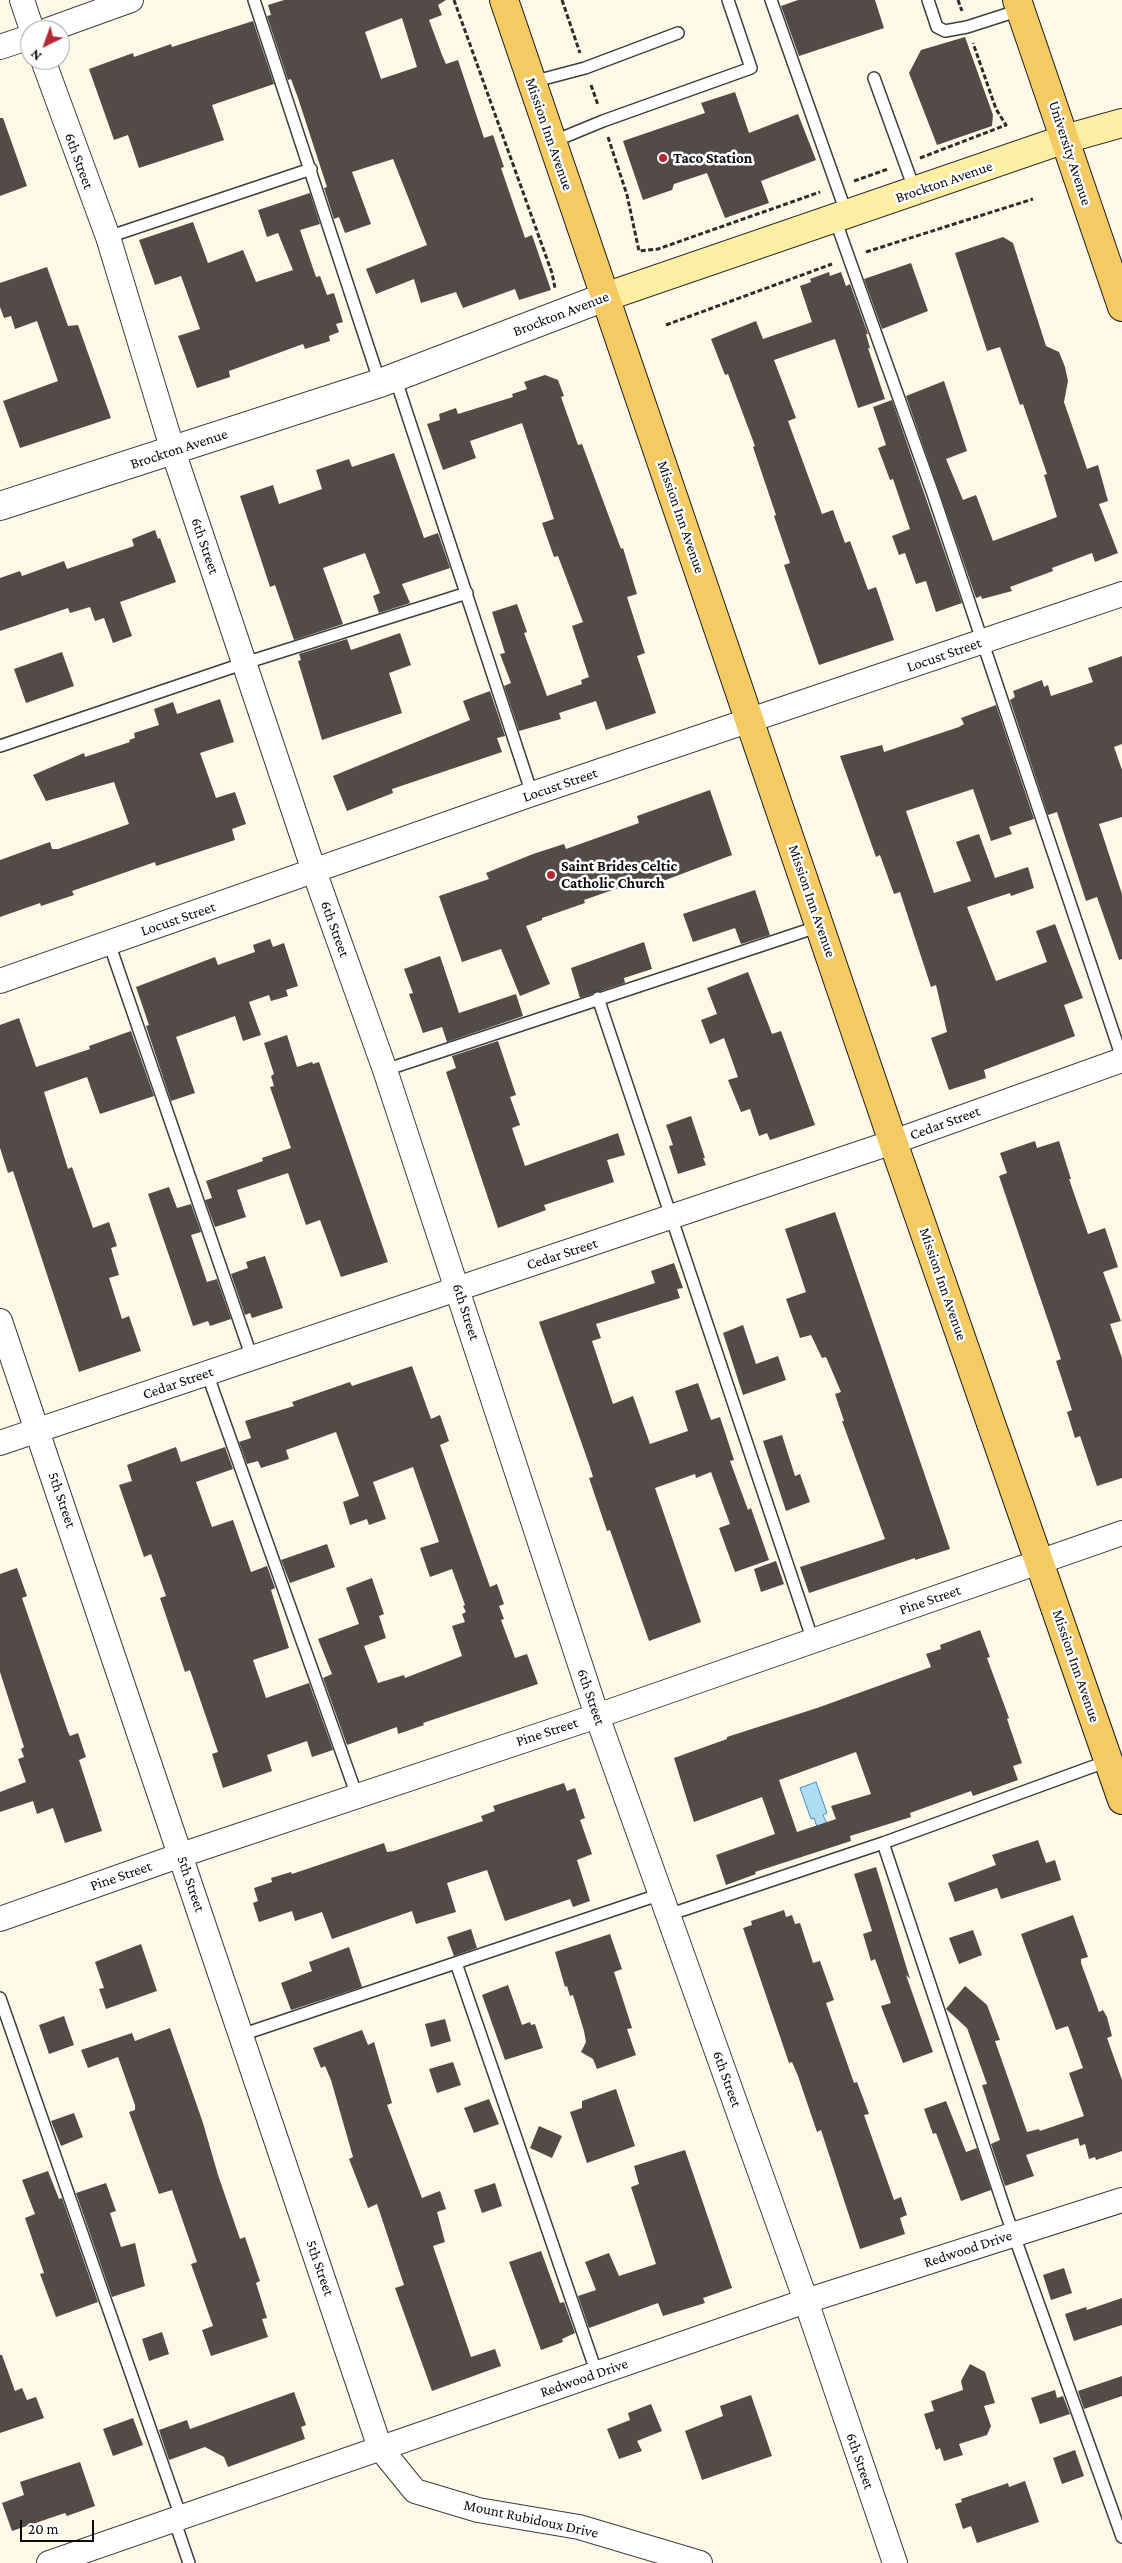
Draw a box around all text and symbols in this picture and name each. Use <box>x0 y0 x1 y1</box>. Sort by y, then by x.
north arrow <box>20 20 70 70</box>
text: N <box>27 46 45 65</box>
street label: Mission Inn Avenue <box>521 75 577 193</box>
street label: University Avenue <box>1045 98 1095 208</box>
street label: 6th Street <box>61 130 97 192</box>
place label: Taco Station <box>673 149 752 167</box>
marker: Taco Station <box>657 152 669 164</box>
street label: Brockton Avenue <box>893 157 995 207</box>
street label: Brockton Avenue <box>510 287 612 341</box>
street label: Brockton Avenue <box>128 425 230 473</box>
street label: Mission Inn Avenue <box>653 458 709 576</box>
street label: 6th Street <box>187 515 223 577</box>
street label: Locust Street <box>904 634 984 676</box>
street label: Locust Street <box>520 764 600 806</box>
street label: Mission Inn Avenue <box>784 842 840 960</box>
place label: Saint Brides Celtic Catholic Church <box>561 857 677 892</box>
marker: Saint Brides Celtic Catholic Church <box>545 869 557 881</box>
street label: Locust Street <box>138 898 218 940</box>
street label: 6th Street <box>317 898 353 960</box>
street label: Cedar Street <box>907 1102 983 1144</box>
street label: Mission Inn Avenue <box>915 1225 971 1343</box>
street label: Cedar Street <box>524 1234 600 1274</box>
street label: 6th Street <box>448 1281 484 1343</box>
street label: Cedar Street <box>140 1363 216 1403</box>
street label: 5th Street <box>44 1470 80 1530</box>
street label: Pine Street <box>897 1581 963 1619</box>
street label: Mission Inn Avenue <box>1048 1607 1104 1725</box>
street label: 6th Street <box>573 1666 609 1728</box>
street label: Pine Street <box>514 1714 580 1750</box>
street label: 5th Street <box>173 1854 209 1914</box>
street label: Pine Street <box>88 1857 154 1895</box>
street label: 6th Street <box>709 2048 745 2110</box>
street label: Redwood Drive <box>922 2226 1014 2272</box>
street label: 5th Street <box>302 2238 338 2298</box>
street label: Redwood Drive <box>538 2355 630 2401</box>
street label: 6th Street <box>842 2430 878 2492</box>
street label: Mount Rubidoux Drive <box>462 2496 600 2542</box>
scale bar <box>22 2510 96 2542</box>
text: 20 m <box>28 2521 59 2537</box>

